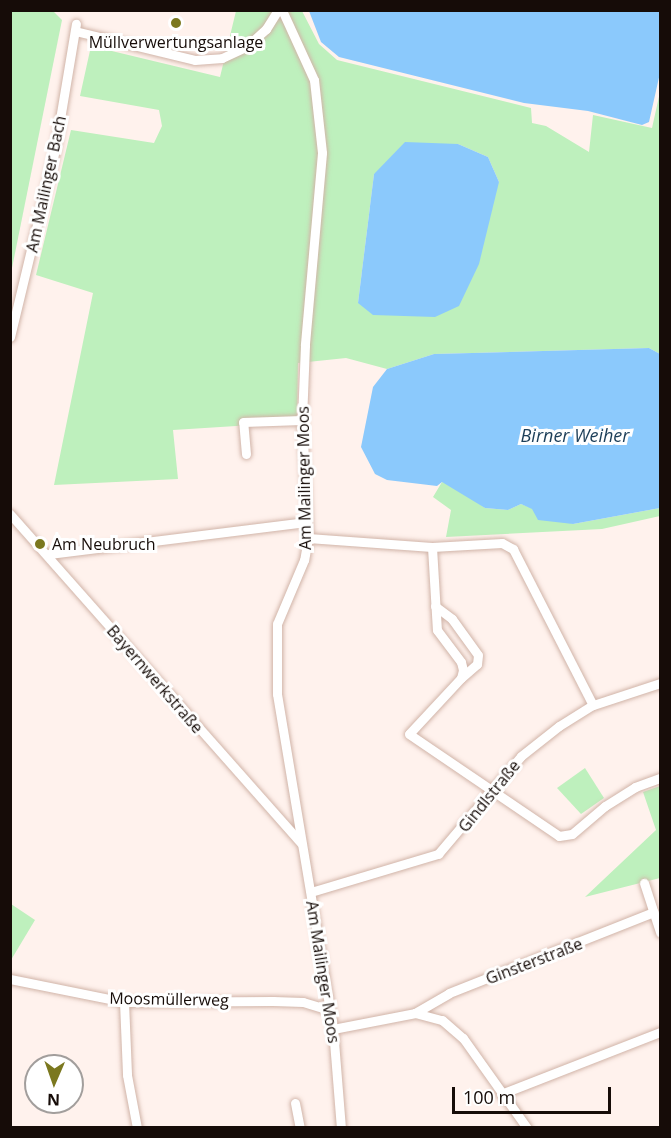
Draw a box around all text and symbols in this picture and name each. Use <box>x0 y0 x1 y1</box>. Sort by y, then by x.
marker: Müllverwertungsanlage <box>169 16 183 30</box>
place label: Müllverwertungsanlage <box>89 32 263 52</box>
street label: Am Mailinger Bach <box>22 114 70 254</box>
street label: Am Mailinger Moos <box>293 406 315 550</box>
water label: Birner Weiher <box>521 424 629 446</box>
place label: Am Neubruch <box>52 534 156 554</box>
marker: Am Neubruch <box>33 537 47 551</box>
street label: Bayernwerkstraße <box>103 621 207 737</box>
street label: Gindlstraße <box>454 756 524 836</box>
street label: Am Mailinger Moos <box>302 899 344 1045</box>
street label: Ginsterstraße <box>483 934 585 988</box>
street label: Moosmüllerweg <box>109 988 229 1010</box>
north arrow <box>24 1054 84 1114</box>
scale bar <box>455 1075 614 1113</box>
text: 100 m <box>463 1085 515 1109</box>
text: N <box>47 1089 60 1111</box>

